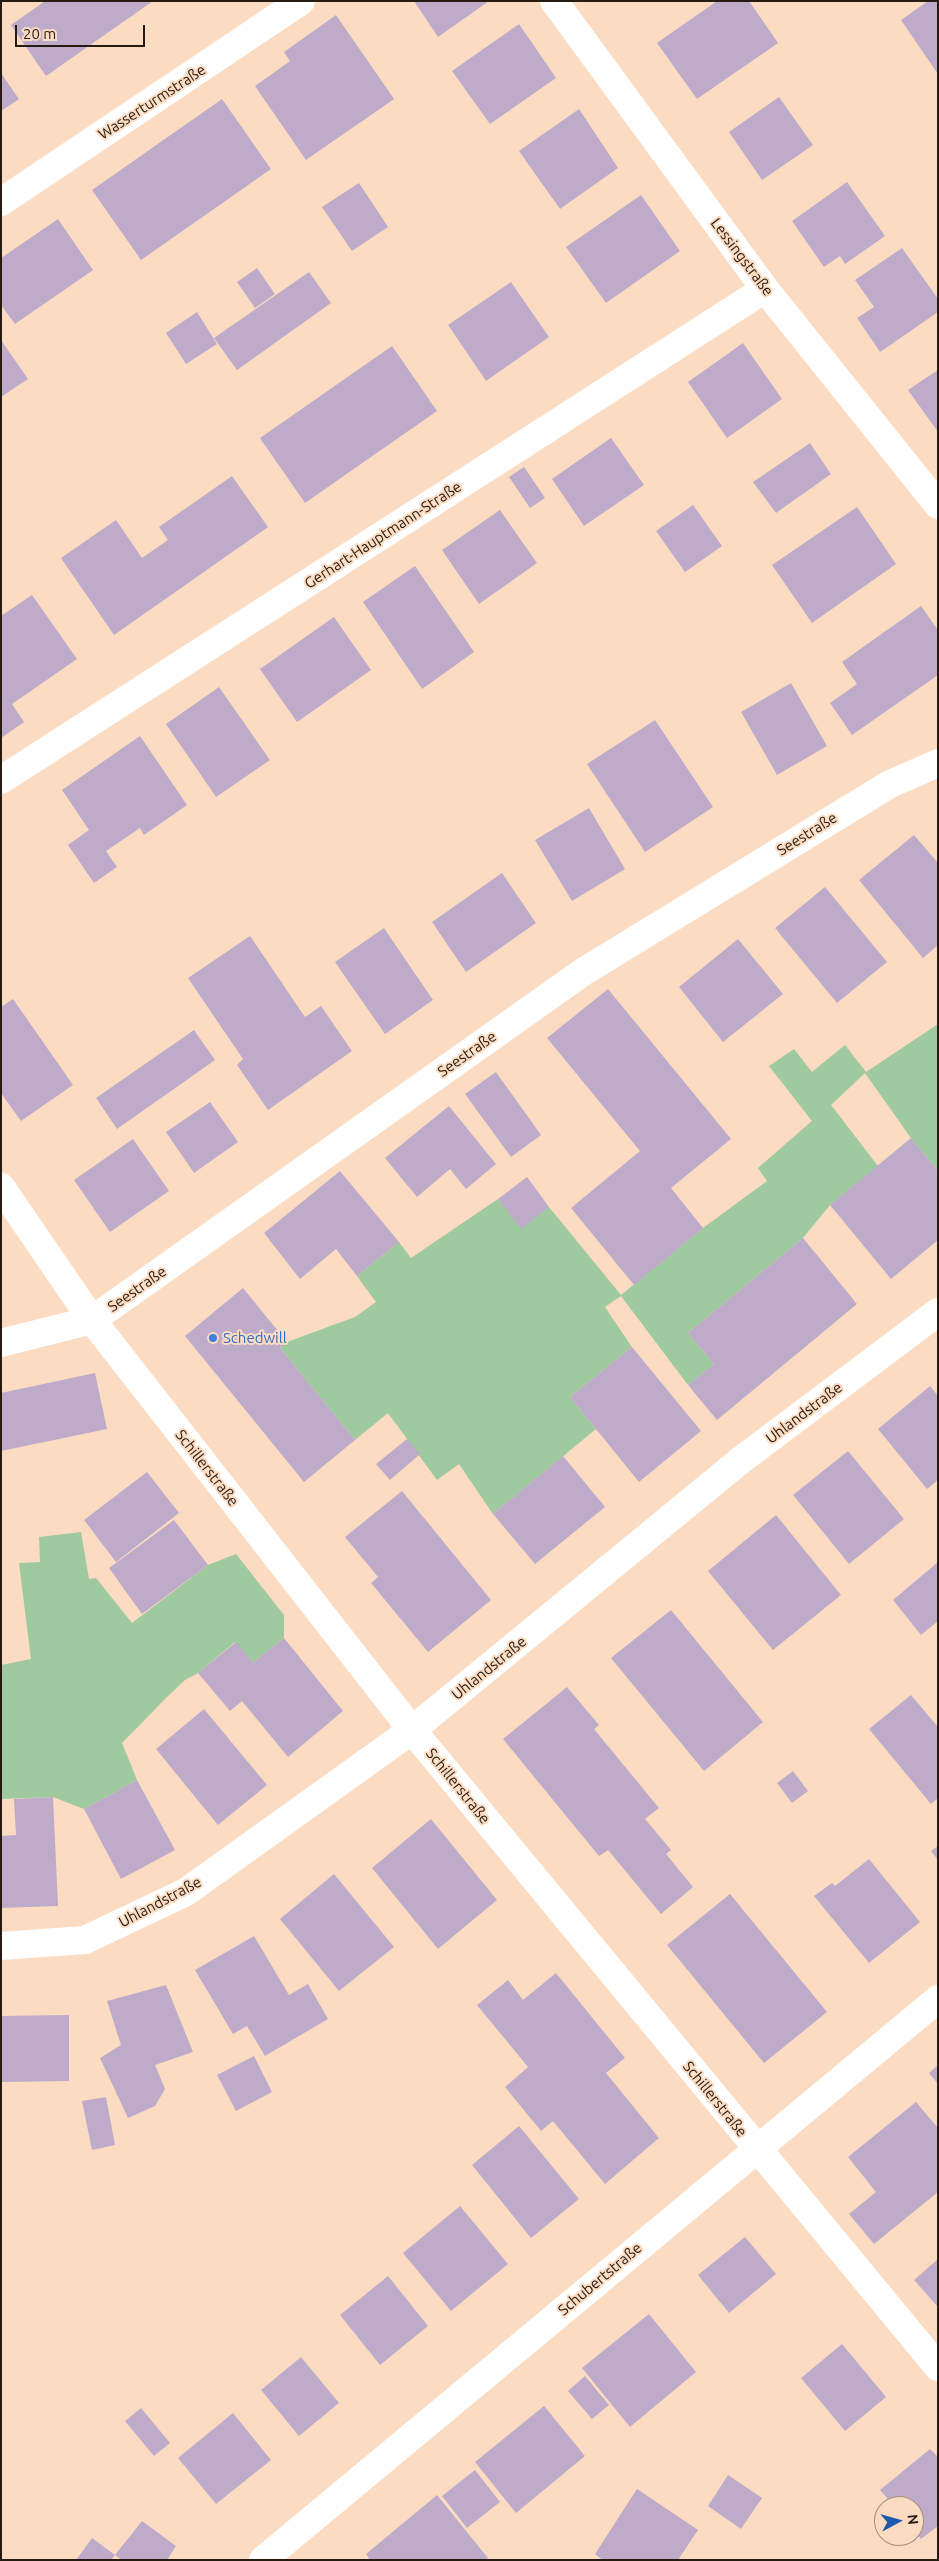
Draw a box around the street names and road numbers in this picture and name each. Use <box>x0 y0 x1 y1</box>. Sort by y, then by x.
street label: Wasserturmstraße <box>95 61 209 143</box>
street label: Lessingstraße <box>707 214 777 300</box>
street label: Gerhart-Hauptmann-Straße <box>301 477 465 593</box>
street label: Seestraße <box>774 808 840 860</box>
street label: Seestraße <box>434 1027 500 1081</box>
street label: Seestraße <box>104 1262 170 1316</box>
street label: Uhlandstraße <box>762 1378 846 1448</box>
street label: Schillerstraße <box>172 1426 242 1510</box>
street label: Uhlandstraße <box>448 1632 530 1704</box>
street label: Schillerstraße <box>422 1745 494 1827</box>
street label: Uhlandstraße <box>116 1873 204 1931</box>
street label: Schillerstraße <box>679 2058 751 2140</box>
street label: Schubertstraße <box>554 2239 646 2319</box>

